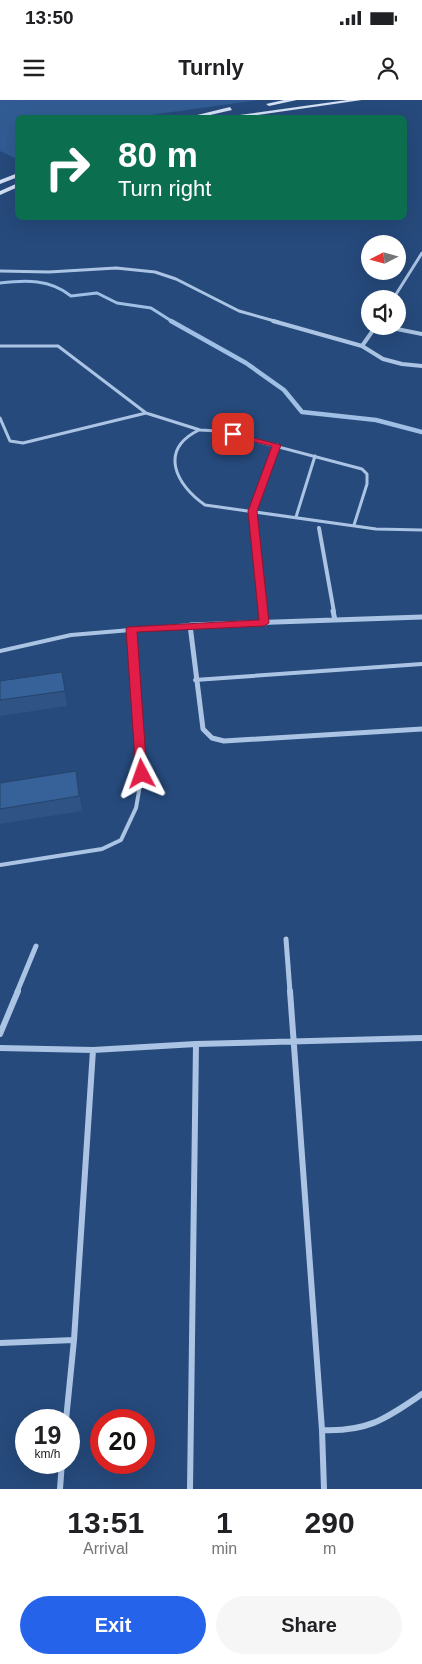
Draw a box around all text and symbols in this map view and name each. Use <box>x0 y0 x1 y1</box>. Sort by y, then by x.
text: 13:50 <box>25 7 74 28</box>
icon: menu <box>20 54 48 82</box>
icon: person <box>374 54 402 82</box>
text: Turnly <box>178 55 244 80</box>
icon: right <box>35 135 100 200</box>
text: 80 m <box>118 135 198 174</box>
text: Turn right <box>118 176 211 201</box>
north arrow <box>361 235 406 280</box>
map controls <box>361 235 406 335</box>
button: sound <box>361 290 406 335</box>
pin <box>212 413 254 455</box>
icon: arrive <box>219 420 247 448</box>
position arrow <box>115 747 167 799</box>
speed limit sign: 20 <box>90 1409 155 1474</box>
text: 19 <box>34 1421 61 1449</box>
text: km/h <box>34 1447 61 1461</box>
text: 13:51 <box>67 1506 144 1539</box>
text: 1 <box>216 1506 233 1539</box>
text: 290 <box>305 1506 355 1539</box>
text: Arrival <box>83 1540 128 1557</box>
text: min <box>211 1540 237 1557</box>
text: m <box>323 1540 336 1557</box>
button: Exit <box>20 1596 206 1654</box>
button: Share <box>216 1596 402 1654</box>

